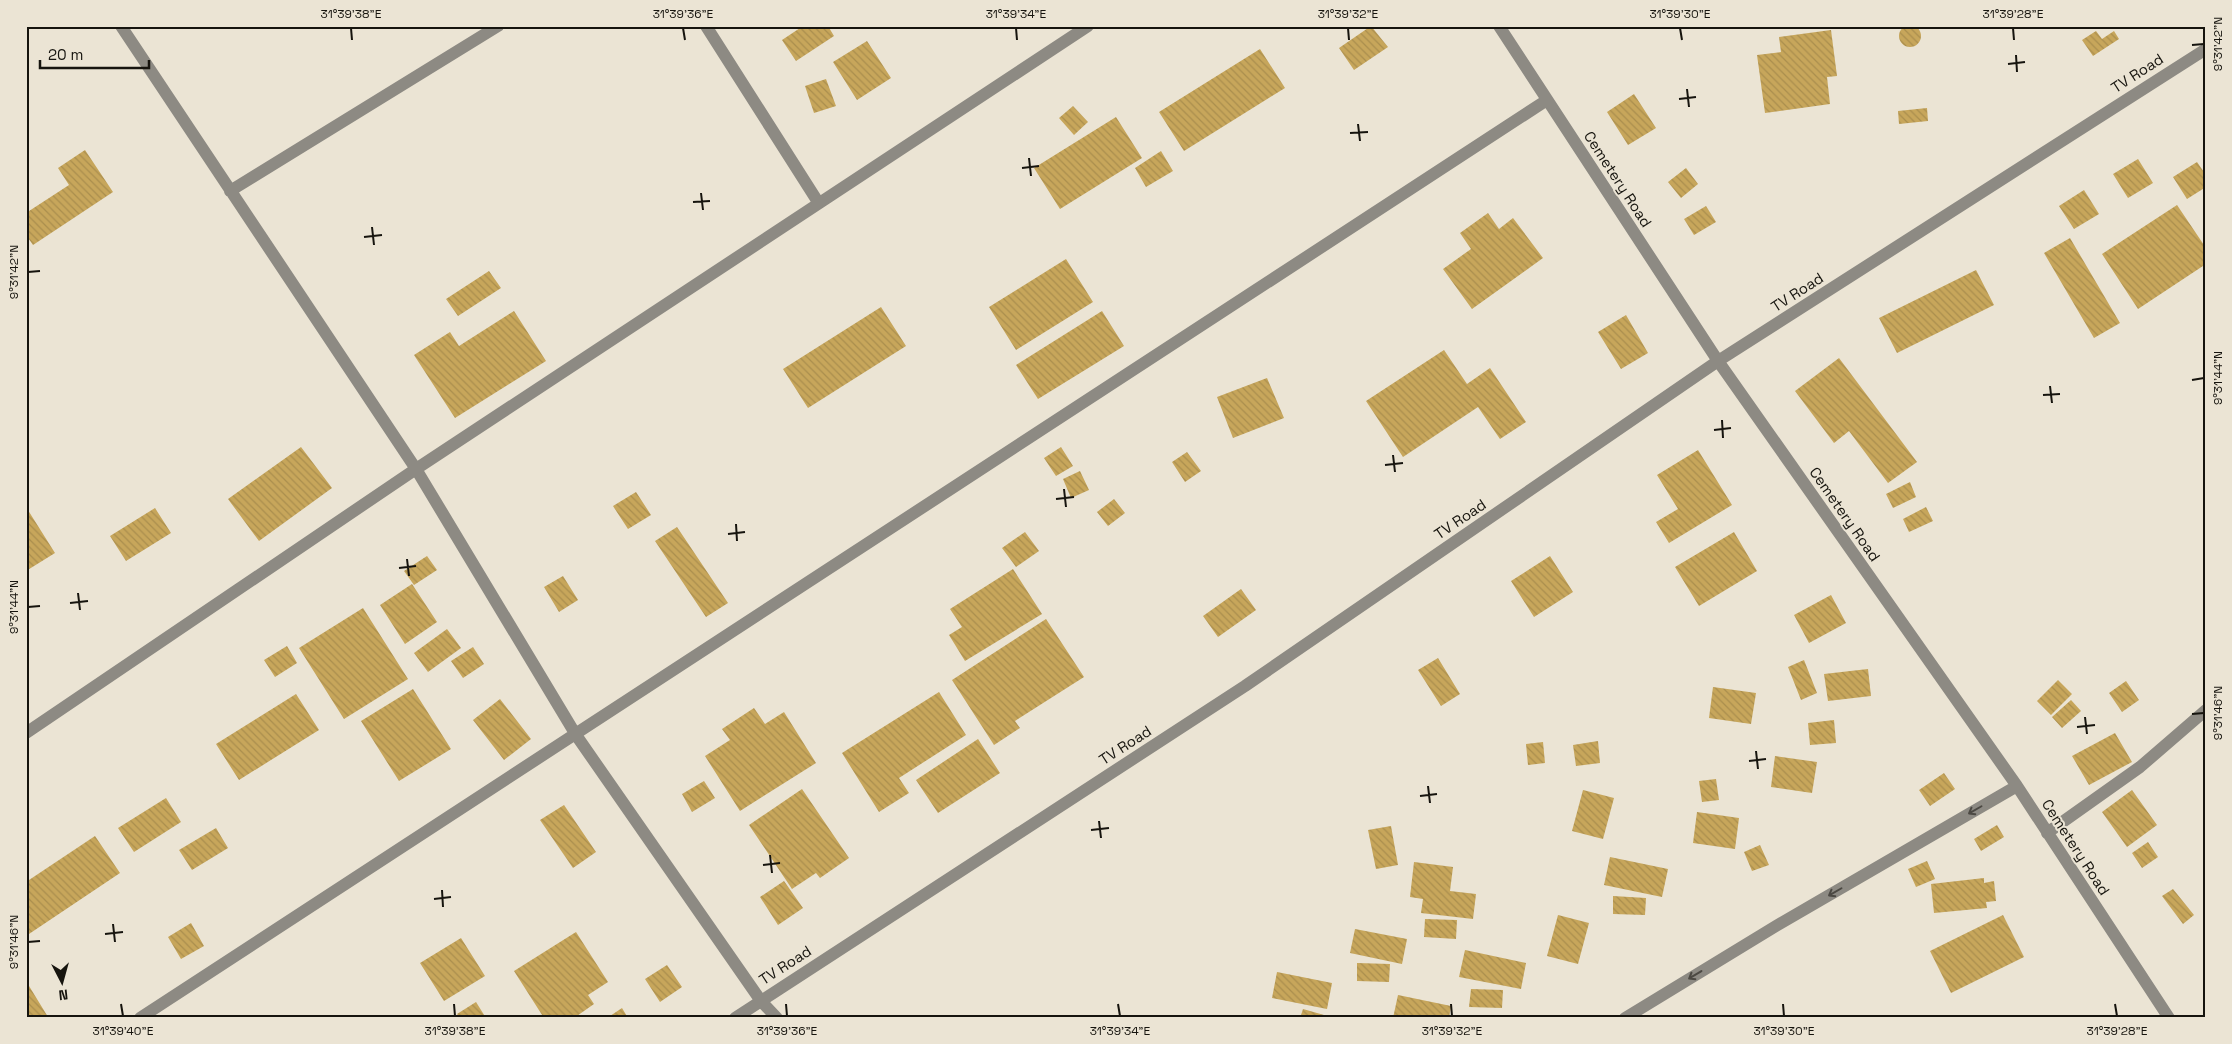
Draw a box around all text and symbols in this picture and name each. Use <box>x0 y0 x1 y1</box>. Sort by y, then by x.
text: 31°39'38"E <box>321 6 382 22</box>
text: 31°39'36"E <box>653 6 714 22</box>
text: 31°39'34"E <box>986 6 1046 22</box>
text: 31°39'32"E <box>1318 6 1379 22</box>
text: 31°39'30"E <box>1649 6 1711 22</box>
text: 31°39'28"E <box>1983 6 2044 22</box>
text: 9°31'42"N <box>2210 17 2226 71</box>
scale bar <box>40 38 149 70</box>
text: 20 m <box>48 45 83 64</box>
street label: TV Road <box>2107 49 2167 97</box>
street label: Cemetery Road <box>1580 127 1656 231</box>
text: 9°31'42"N <box>6 245 22 299</box>
street label: TV Road <box>1767 268 1827 316</box>
text: 9°31'44"N <box>2210 351 2226 405</box>
street label: Cemetery Road <box>1805 463 1885 565</box>
street label: TV Road <box>1430 495 1490 543</box>
text: 9°31'44"N <box>6 580 22 634</box>
text: 9°31'46"N <box>2210 686 2226 740</box>
street label: TV Road <box>1095 721 1155 769</box>
street label: Cemetery Road <box>2038 795 2114 899</box>
one-way arrow <box>1969 806 1983 816</box>
one-way arrow <box>1828 887 1842 897</box>
text: 9°31'46"N <box>6 915 22 969</box>
street label: TV Road <box>755 941 815 989</box>
north arrow <box>38 956 88 1006</box>
one-way arrow <box>1689 971 1703 981</box>
text: N <box>58 985 69 1004</box>
text: 31°39'40"E <box>93 1023 154 1039</box>
text: 31°39'38"E <box>425 1023 486 1039</box>
text: 31°39'36"E <box>757 1023 818 1039</box>
text: 31°39'34"E <box>1090 1023 1150 1039</box>
text: 31°39'32"E <box>1422 1023 1483 1039</box>
text: 31°39'30"E <box>1753 1023 1815 1039</box>
text: 31°39'28"E <box>2087 1023 2148 1039</box>

